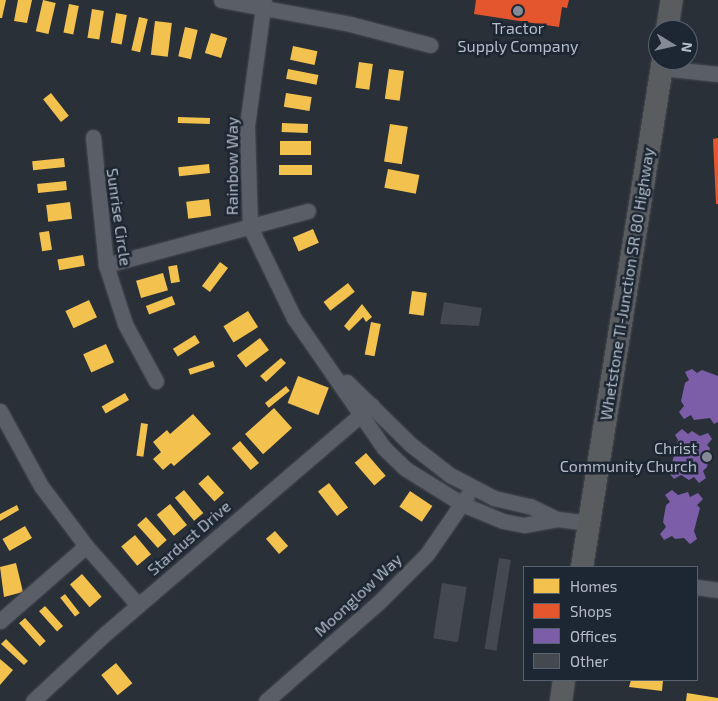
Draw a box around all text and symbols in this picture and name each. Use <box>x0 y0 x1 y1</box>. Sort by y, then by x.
marker: Tractor Supply Company <box>512 5 524 17</box>
place label: Tractor Supply Company <box>457 18 579 56</box>
north arrow <box>648 20 698 70</box>
text: N <box>678 41 697 54</box>
street label: Rainbow Way <box>222 116 242 216</box>
street label: Whetstone TI-Junction SR 80 Highway <box>596 146 658 422</box>
street label: Sunrise Circle <box>103 167 135 267</box>
place label: Christ Community Church <box>559 438 697 476</box>
marker: Christ Community Church <box>701 451 713 463</box>
street label: Stardust Drive <box>143 497 235 579</box>
street label: Moonglow Way <box>310 549 406 641</box>
legend <box>523 566 698 681</box>
text: Homes <box>570 577 617 595</box>
text: Shops <box>570 602 612 620</box>
text: Offices <box>570 627 617 645</box>
text: Other <box>570 652 609 670</box>

